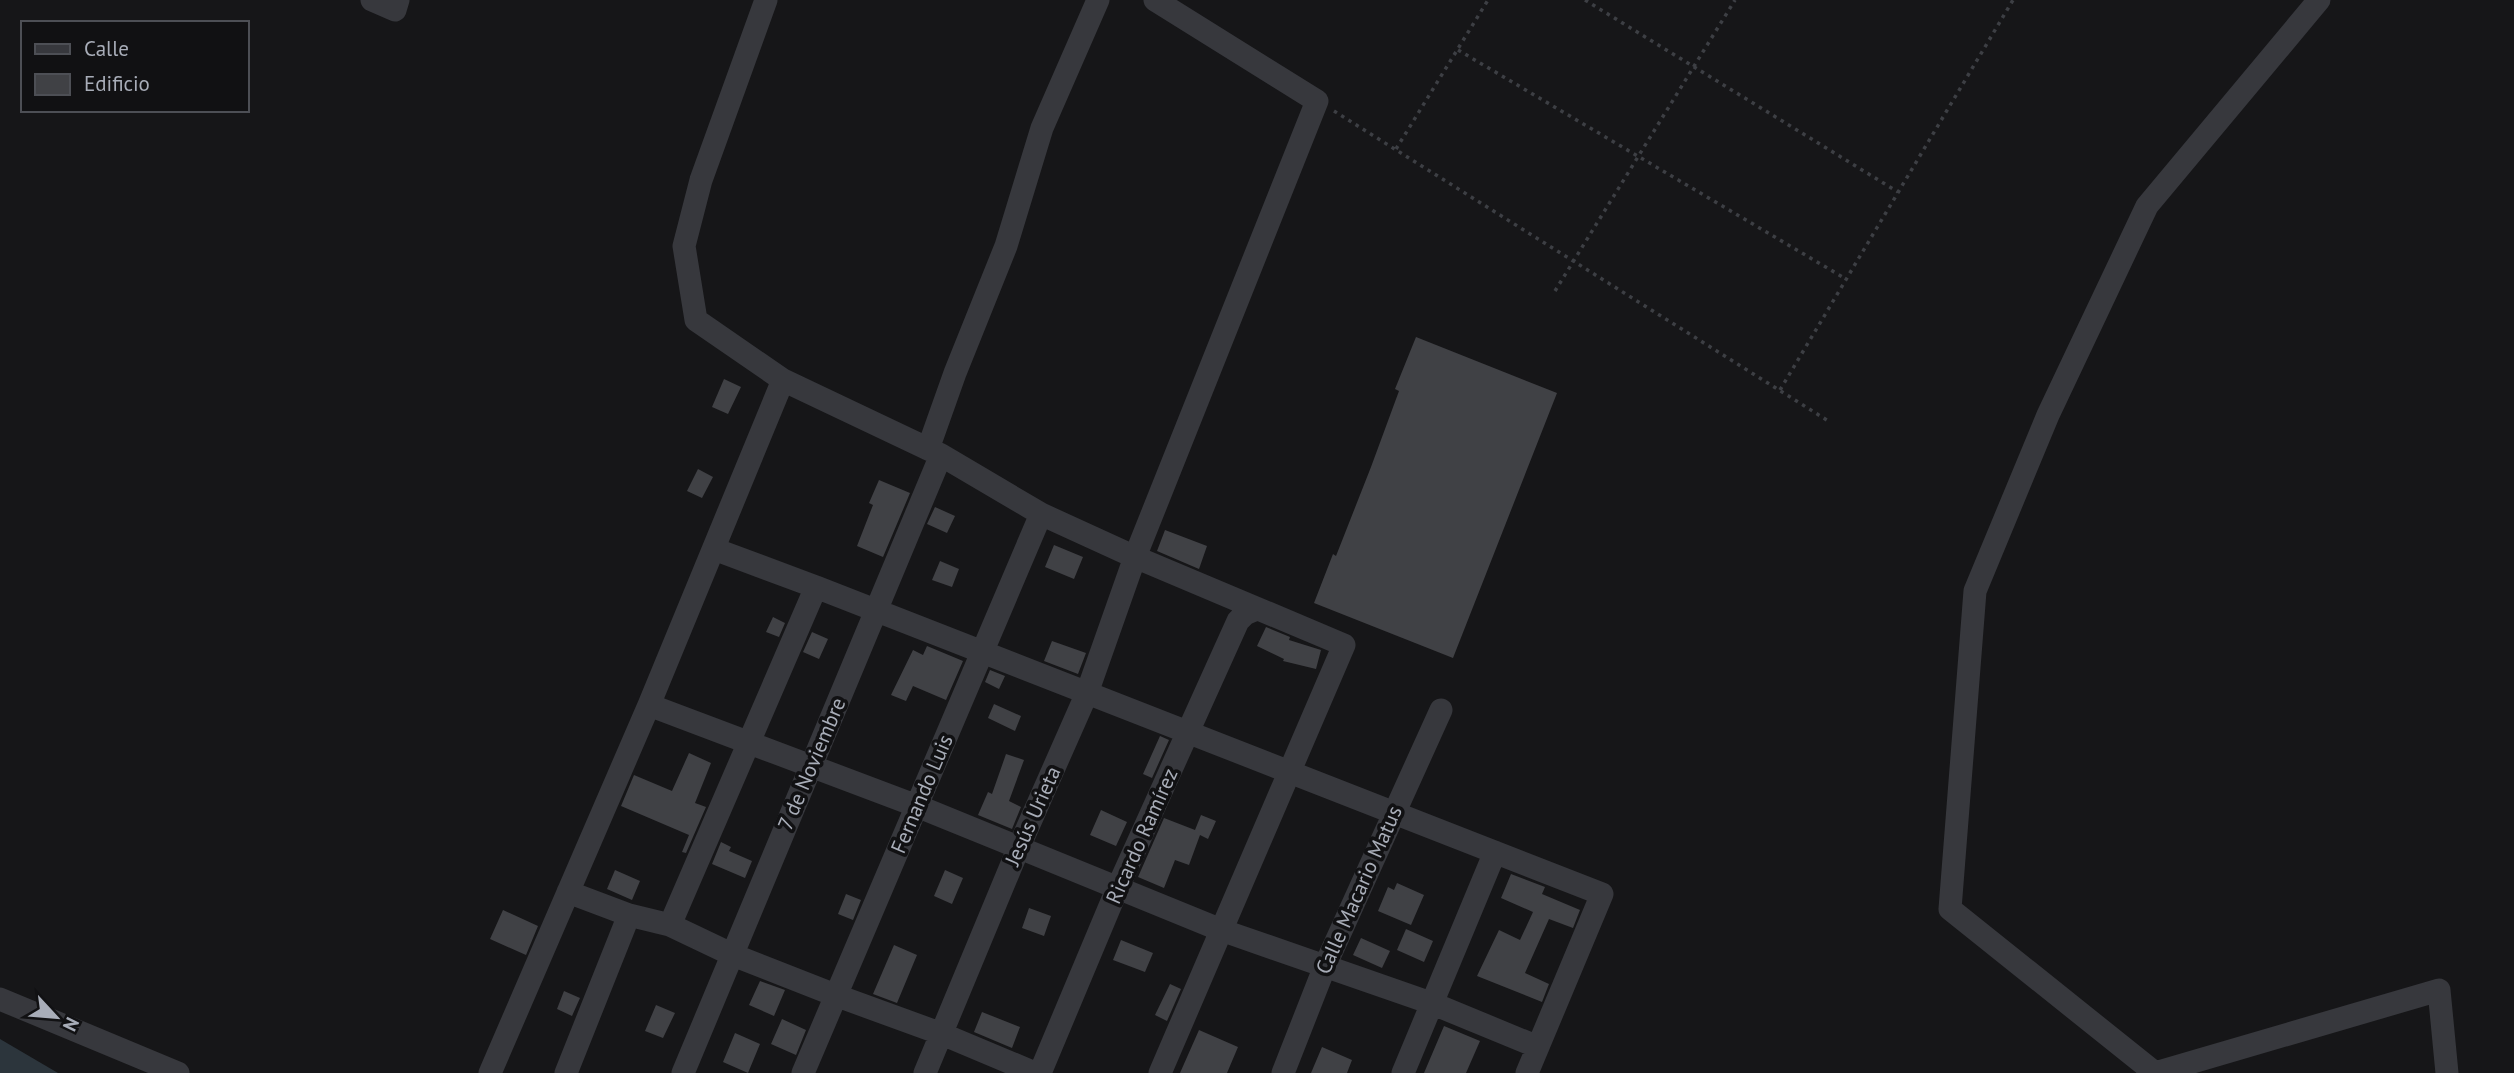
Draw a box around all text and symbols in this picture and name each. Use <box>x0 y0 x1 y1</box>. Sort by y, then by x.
legend <box>21 21 248 112</box>
text: Calle <box>84 35 129 62</box>
text: Edificio <box>84 70 150 97</box>
street label: 7 de Noviembre <box>772 694 852 834</box>
street label: Fernando Luis <box>884 730 959 857</box>
street label: Jesús Urieta <box>998 762 1066 871</box>
street label: Ricardo Ramírez <box>1100 764 1183 908</box>
street label: Calle Macario Matus <box>1309 801 1408 978</box>
north arrow <box>21 982 91 1052</box>
text: N <box>58 1014 85 1035</box>

